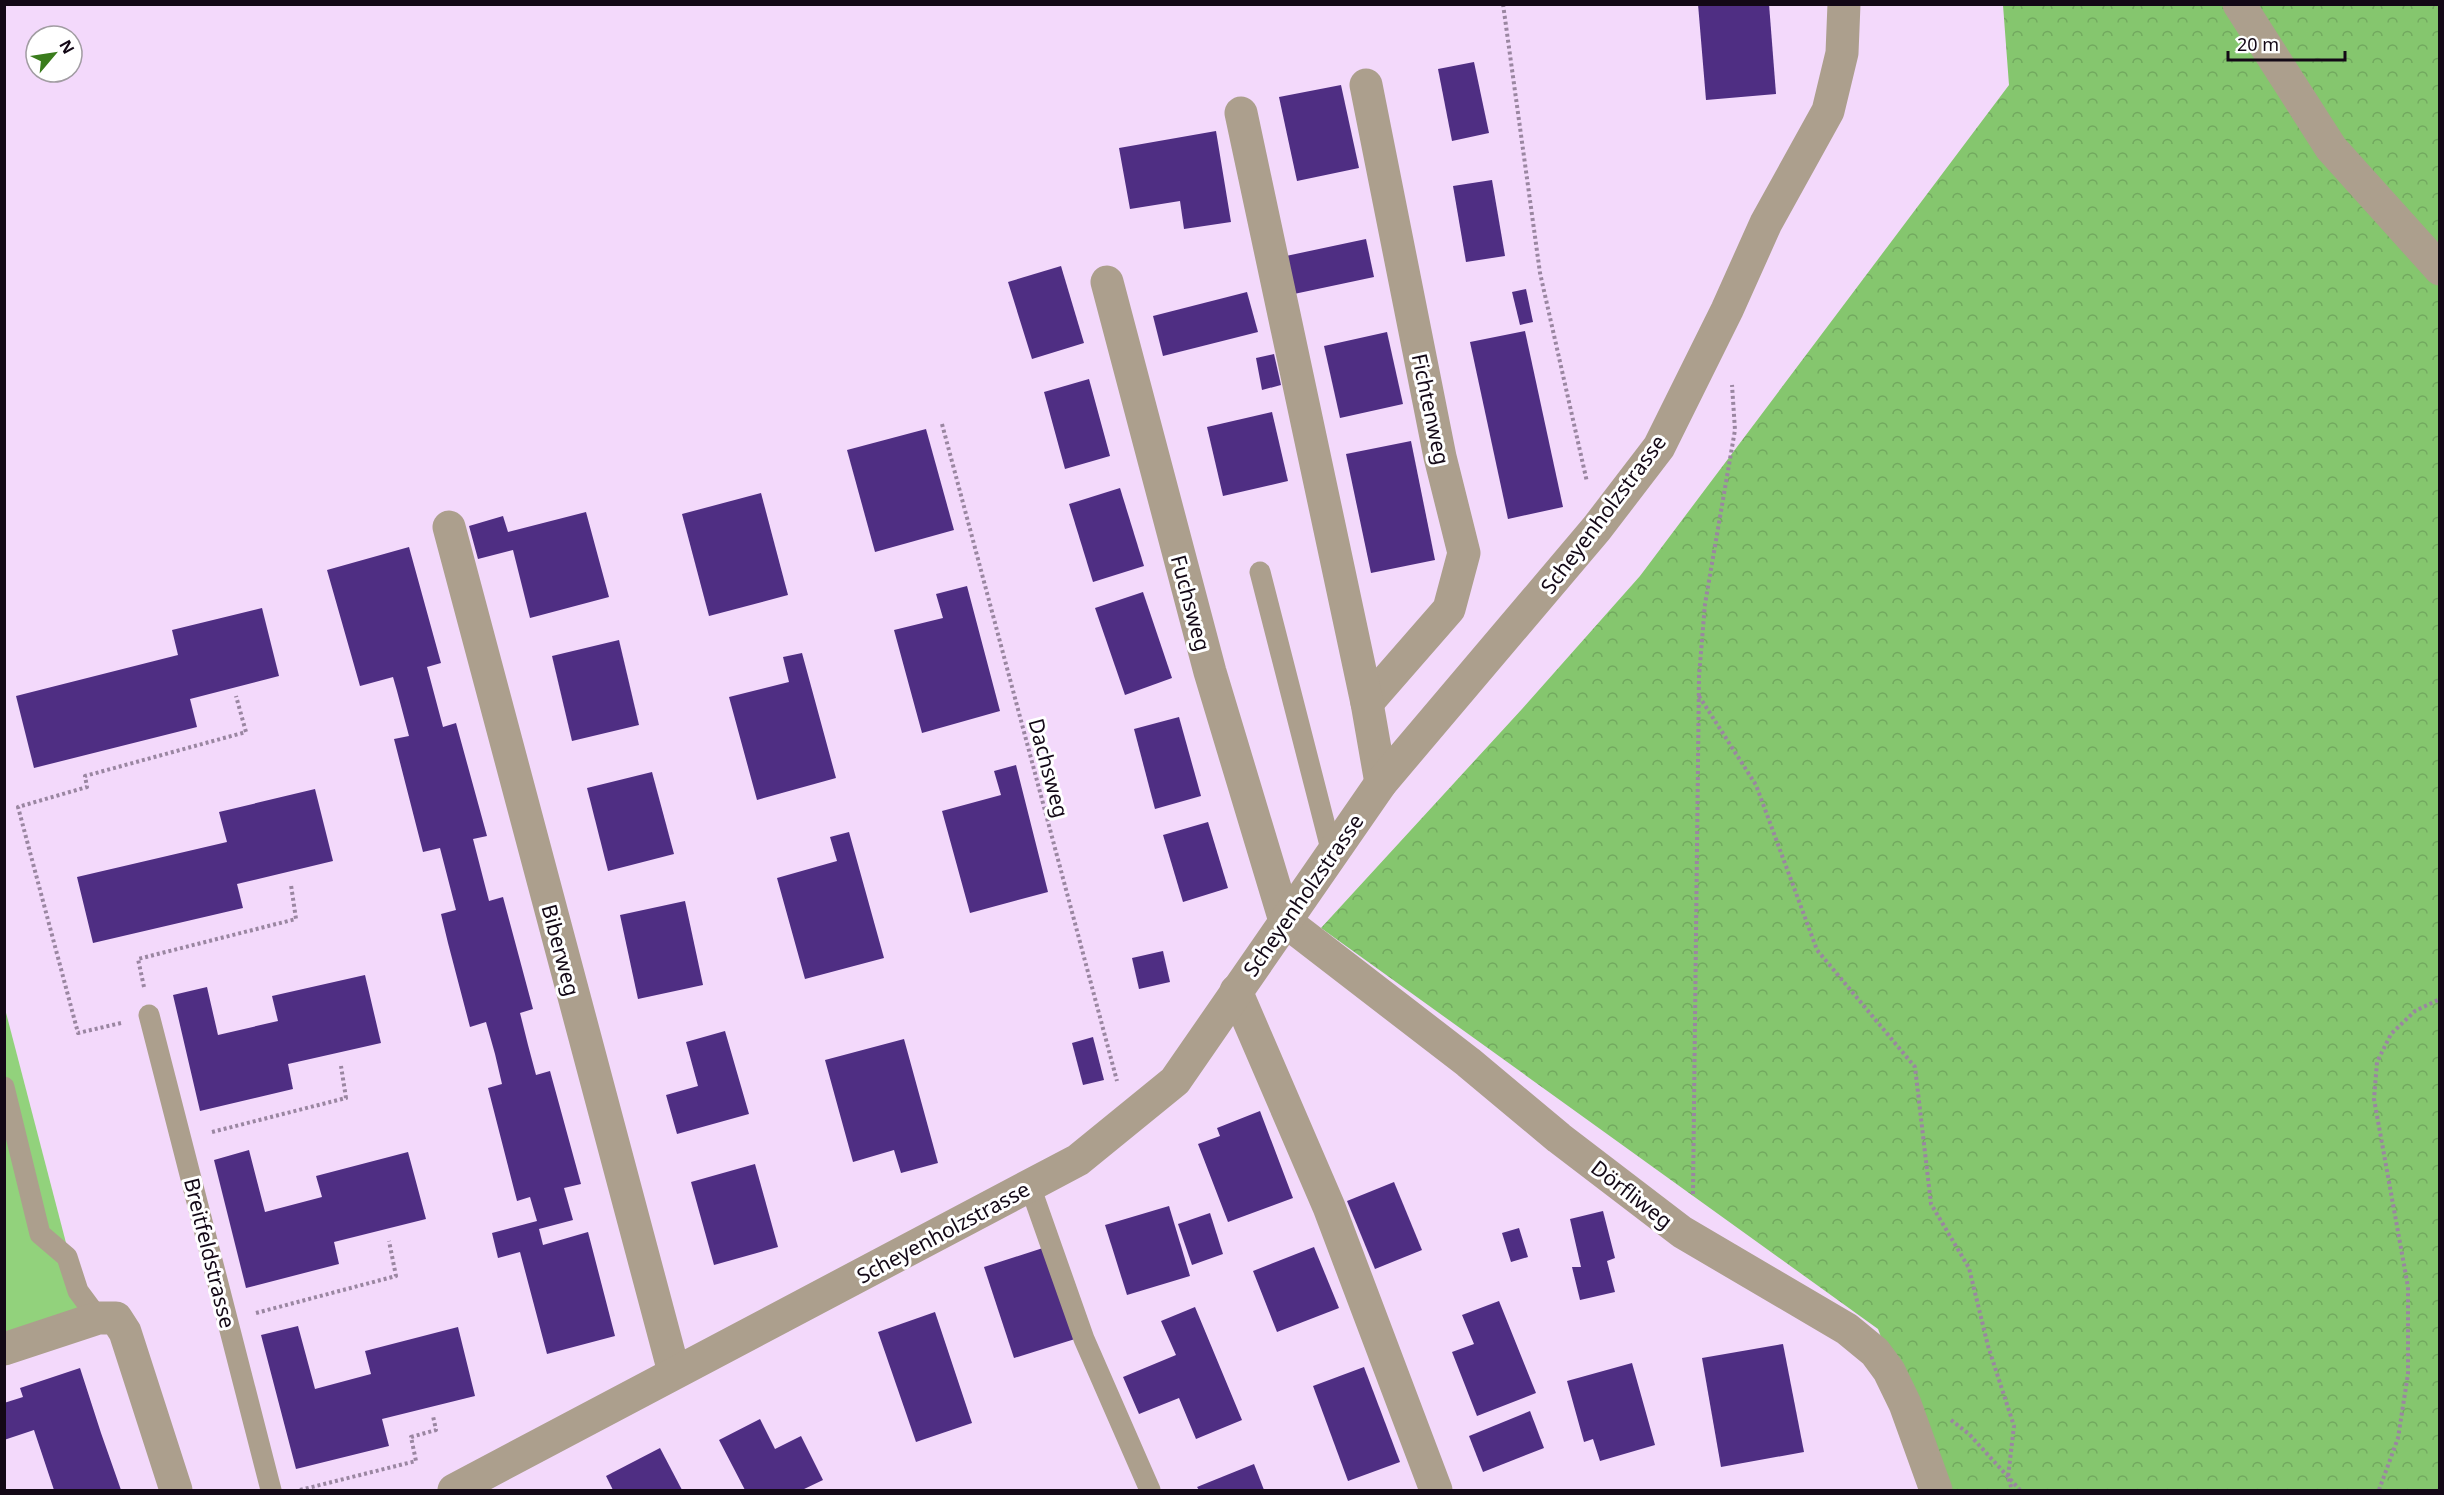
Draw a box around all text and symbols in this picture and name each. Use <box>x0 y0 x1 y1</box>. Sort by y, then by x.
north arrow <box>24 24 84 84</box>
scale bar <box>2228 24 2345 62</box>
text: 20 m <box>2237 32 2279 56</box>
text: N <box>54 36 80 58</box>
street label: Fichtenweg <box>1406 351 1456 467</box>
street label: Scheyenholzstrasse <box>1534 429 1672 599</box>
street label: Fuchsweg <box>1165 552 1217 654</box>
street label: Dachsweg <box>1022 715 1076 821</box>
street label: Scheyenholzstrasse <box>1236 808 1370 982</box>
street label: Biberweg <box>535 901 587 999</box>
street label: Dörfliweg <box>1586 1153 1678 1235</box>
street label: Breitfeldstrasse <box>178 1175 242 1331</box>
street label: Scheyenholzstrasse <box>852 1175 1034 1289</box>

